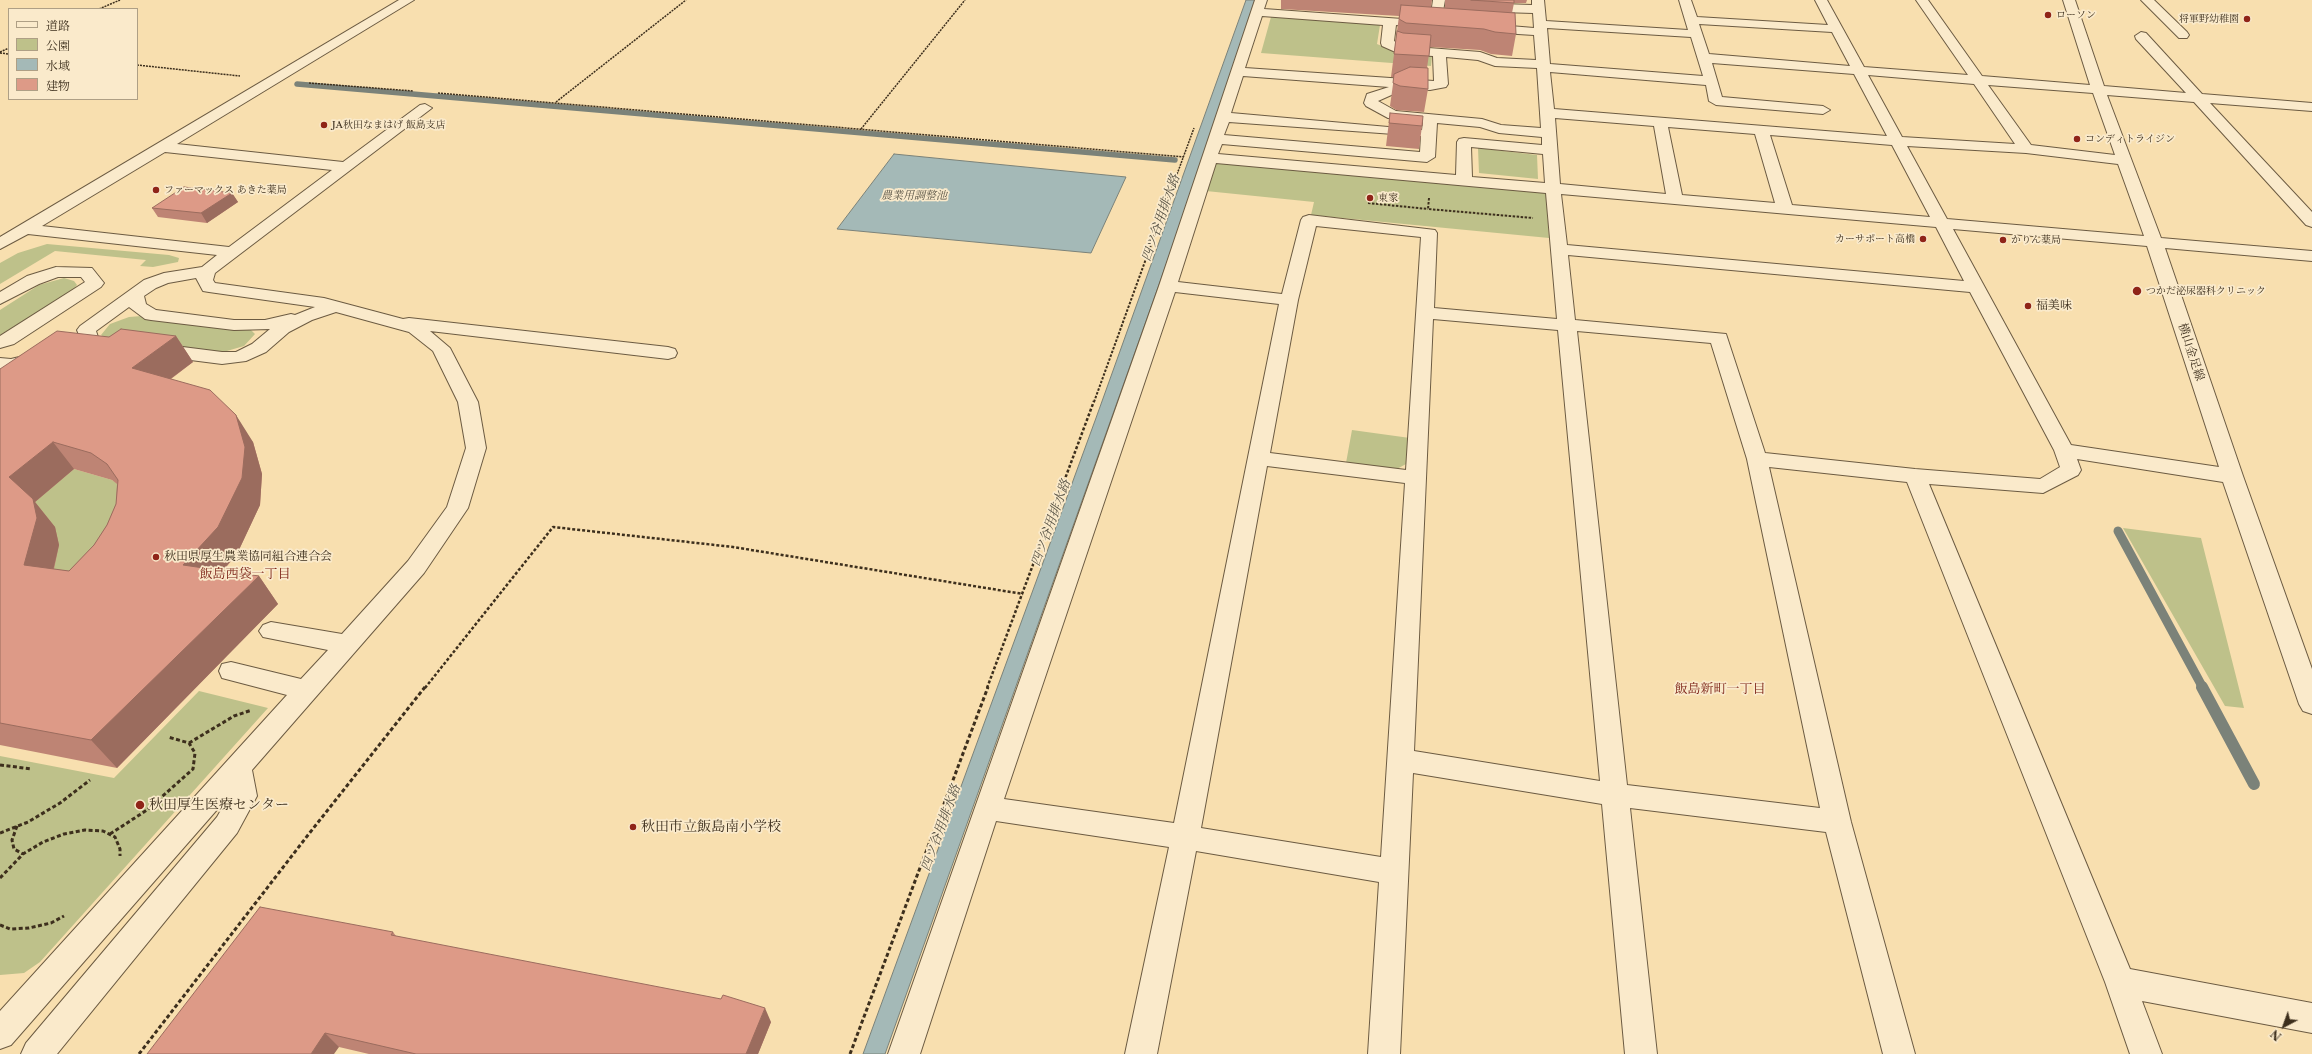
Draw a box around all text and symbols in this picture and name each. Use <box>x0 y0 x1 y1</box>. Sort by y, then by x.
legend <box>8 8 138 100</box>
place label: ローソン <box>2056 9 2096 21</box>
marker: ローソン <box>2043 10 2053 20</box>
place label: 将軍野幼稚園 <box>2179 13 2239 25</box>
marker: 将軍野幼稚園 <box>2242 14 2252 24</box>
text: 道路 <box>46 18 70 33</box>
text: 公園 <box>46 38 70 53</box>
text: 水域 <box>46 58 70 73</box>
text: 建物 <box>46 78 70 93</box>
place label: JA秋田なまはげ 飯島支店 <box>332 119 446 131</box>
marker: JA秋田なまはげ 飯島支店 <box>319 120 329 130</box>
place label: コンディトライジン <box>2085 133 2175 145</box>
marker: コンディトライジン <box>2072 134 2082 144</box>
water label: 四ツ谷用排水路 <box>1139 172 1183 264</box>
place label: ファーマックス あきた薬局 <box>164 184 287 196</box>
marker: ファーマックス あきた薬局 <box>151 185 161 195</box>
water label: 農業用調整池 <box>881 189 947 203</box>
place label: 東家 <box>1378 192 1398 204</box>
marker: 東家 <box>1365 193 1375 203</box>
place label: カーサポート高橋 <box>1835 233 1915 245</box>
marker: カーサポート高橋 <box>1918 234 1928 244</box>
place label: かりん薬局 <box>2011 234 2061 246</box>
marker: かりん薬局 <box>1998 235 2008 245</box>
marker: つかだ泌尿器科クリニック <box>2131 285 2143 297</box>
place label: つかだ泌尿器科クリニック <box>2146 285 2266 297</box>
place label: 福美味 <box>2036 299 2072 313</box>
marker: 福美味 <box>2023 301 2033 311</box>
street label: 横山金足線 <box>2175 321 2207 383</box>
water label: 四ツ谷用排水路 <box>1028 478 1074 568</box>
place label: 秋田県厚生農業協同組合連合会 <box>164 550 332 564</box>
marker: 秋田県厚生農業協同組合連合会 <box>151 552 161 562</box>
district label: 飯島西袋一丁目 <box>200 566 290 582</box>
district label: 飯島新町一丁目 <box>1675 681 1765 697</box>
water label: 四ツ谷用排水路 <box>918 783 964 873</box>
place label: 秋田厚生医療センター <box>149 797 289 813</box>
marker: 秋田厚生医療センター <box>134 799 146 811</box>
place label: 秋田市立飯島南小学校 <box>641 819 781 835</box>
marker: 秋田市立飯島南小学校 <box>628 822 638 832</box>
north arrow <box>2264 1006 2304 1046</box>
text: N <box>2268 1027 2284 1043</box>

